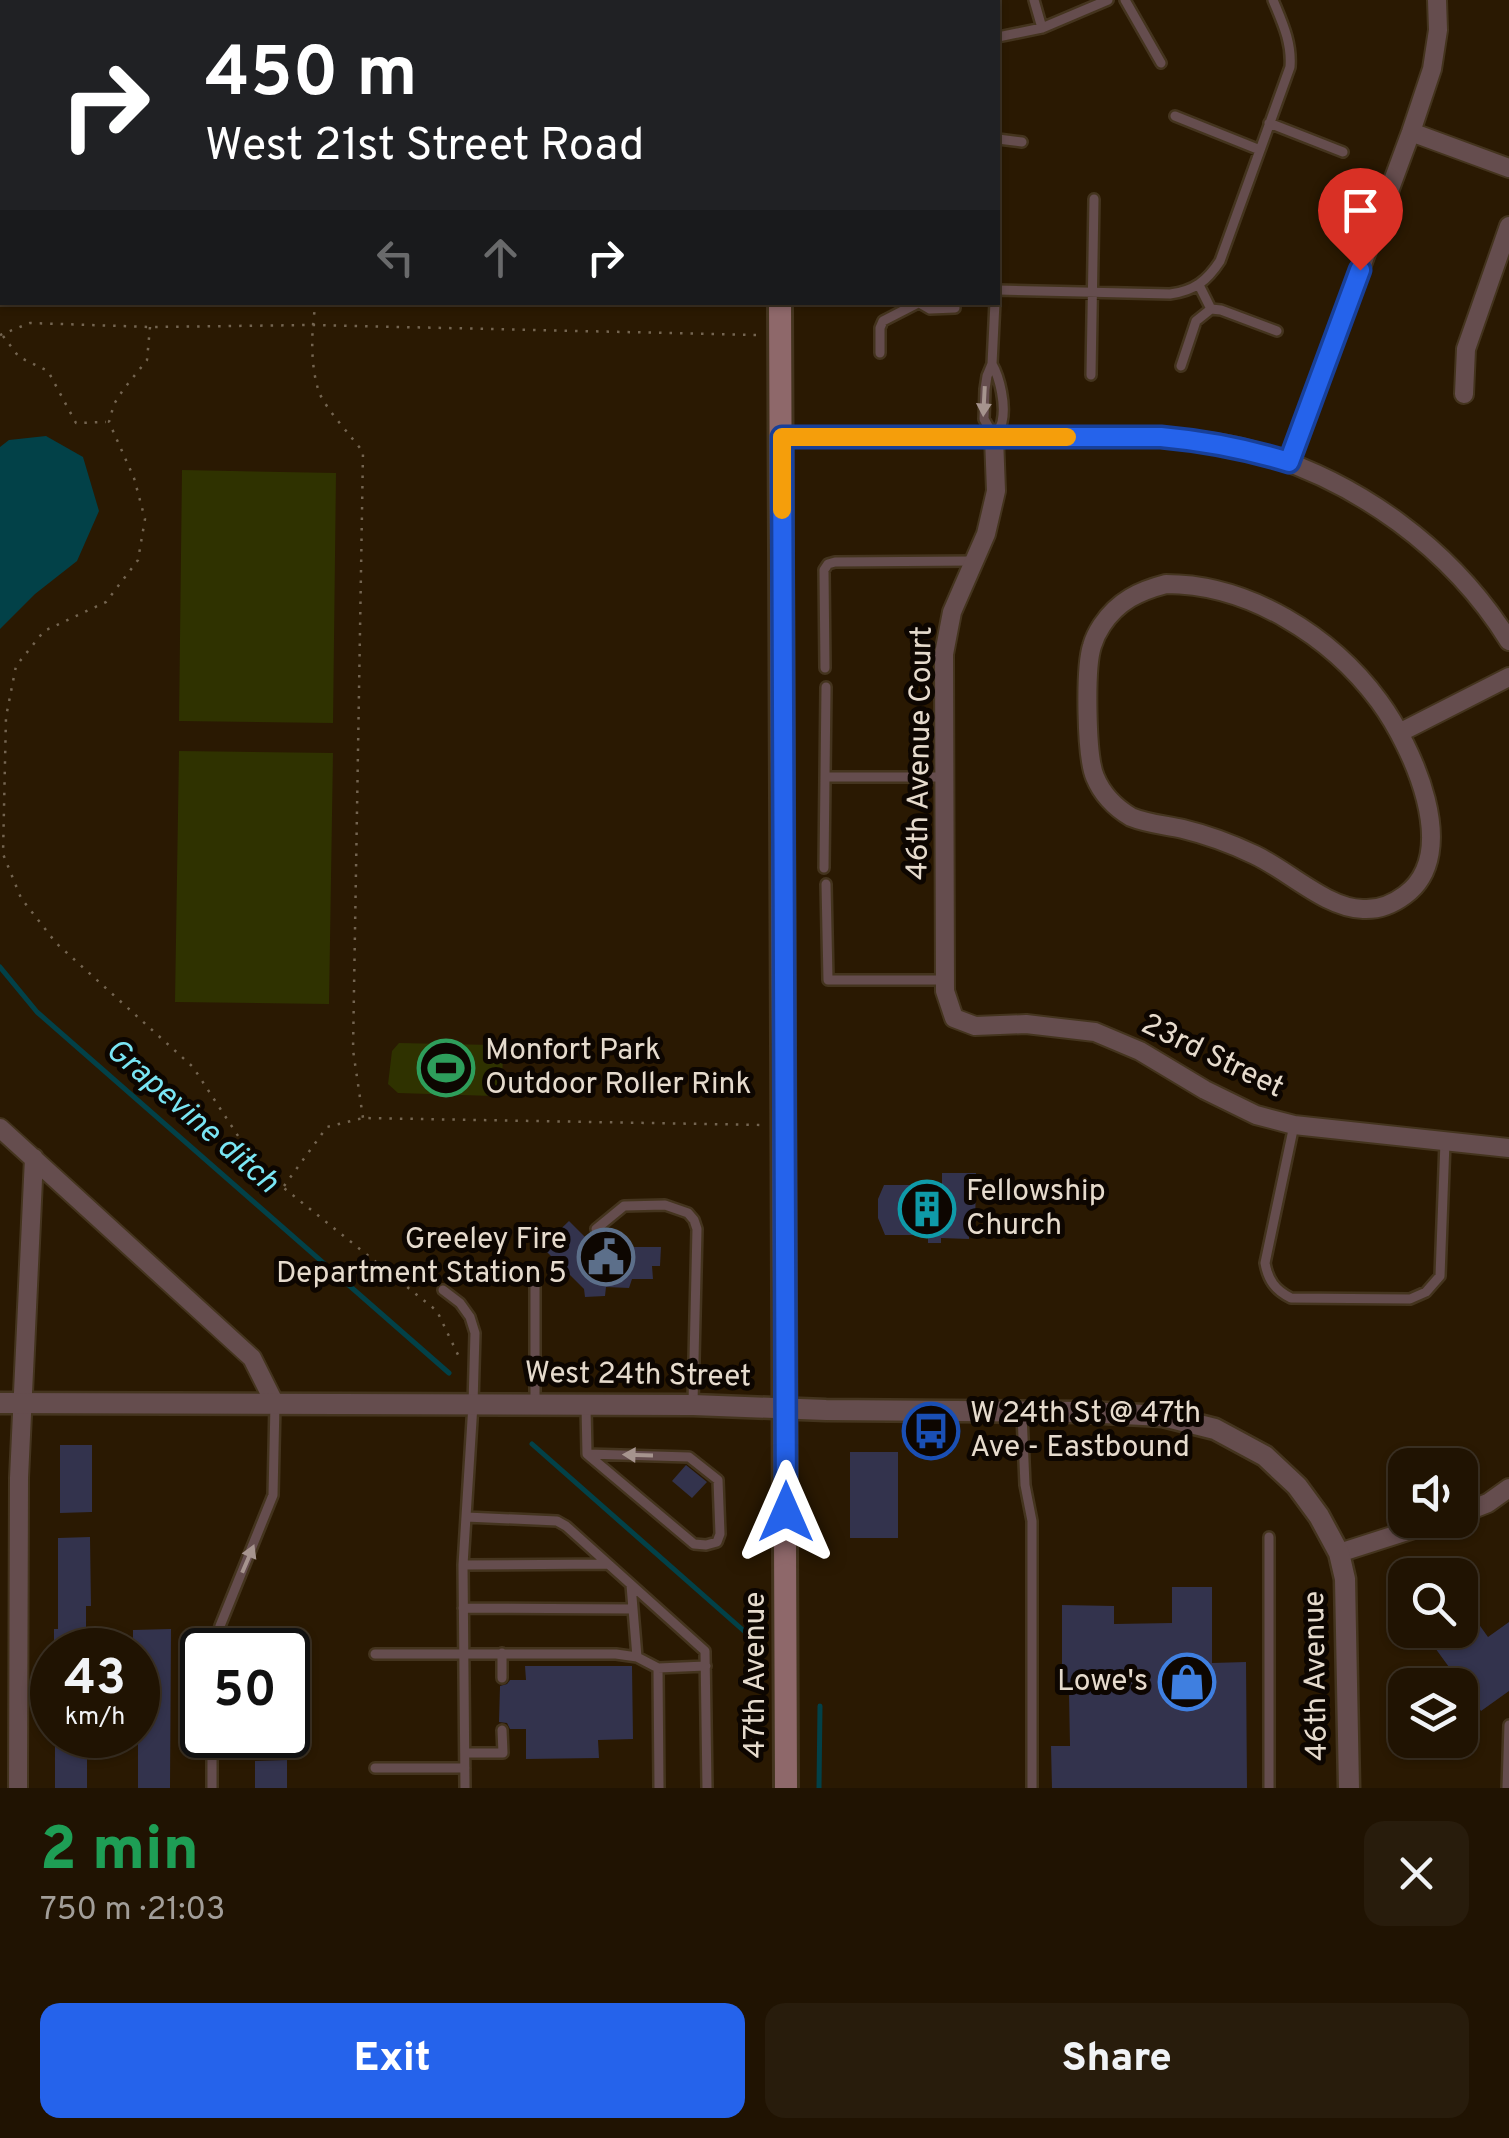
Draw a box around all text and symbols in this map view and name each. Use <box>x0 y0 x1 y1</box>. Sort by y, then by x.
text: 450 m <box>205 32 417 121</box>
icon: right <box>40 40 170 170</box>
text: West 21st Street Road <box>205 119 644 176</box>
pin <box>1318 168 1403 271</box>
icon: arrive <box>1333 183 1388 238</box>
icon: left <box>368 230 423 285</box>
icon: ahead <box>473 230 528 285</box>
icon: right <box>578 230 633 285</box>
one-way arrow <box>976 386 992 418</box>
street label: 46th Avenue Court <box>900 626 942 880</box>
street label: 23rd Street <box>1135 1007 1289 1107</box>
water label: Grapevine ditch <box>96 1031 286 1204</box>
place label: Monfort Park Outdoor Roller Rink <box>485 1033 751 1104</box>
sports icon: Monfort Park Outdoor Roller Rink <box>416 1038 476 1098</box>
place label: Fellowship Church <box>966 1174 1106 1245</box>
building icon: Fellowship Church <box>897 1179 957 1239</box>
place label: Greeley Fire Department Station 5 <box>276 1222 567 1293</box>
public building icon: Greeley Fire Department Station 5 <box>576 1227 636 1287</box>
street label: West 24th Street <box>524 1356 752 1396</box>
place label: W 24th St @ 47th Ave - Eastbound <box>970 1396 1201 1467</box>
bus stop icon: W 24th St @ 47th Ave - Eastbound <box>901 1401 961 1461</box>
one-way arrow <box>622 1447 654 1463</box>
map controls <box>1388 1448 1478 1758</box>
button: sound <box>1388 1448 1478 1538</box>
position arrow <box>734 1460 838 1564</box>
one-way arrow <box>240 1544 256 1574</box>
button: search <box>1388 1558 1478 1648</box>
street label: 46th Avenue <box>1297 1591 1337 1761</box>
street label: 47th Avenue <box>738 1592 775 1758</box>
speed limit sign: 50 <box>180 1628 310 1758</box>
text: 43 <box>64 1649 126 1712</box>
shop icon: Lowe's <box>1157 1652 1217 1712</box>
place label: Lowe's <box>1057 1664 1148 1701</box>
button: layers <box>1388 1668 1478 1758</box>
text: km/h <box>65 1702 125 1734</box>
text: 2 min <box>40 1815 199 1891</box>
button: close <box>1364 1821 1469 1926</box>
text: 750 m · 21:03 <box>40 1891 225 1931</box>
button: Exit <box>40 2003 745 2118</box>
button: Share <box>765 2003 1469 2118</box>

